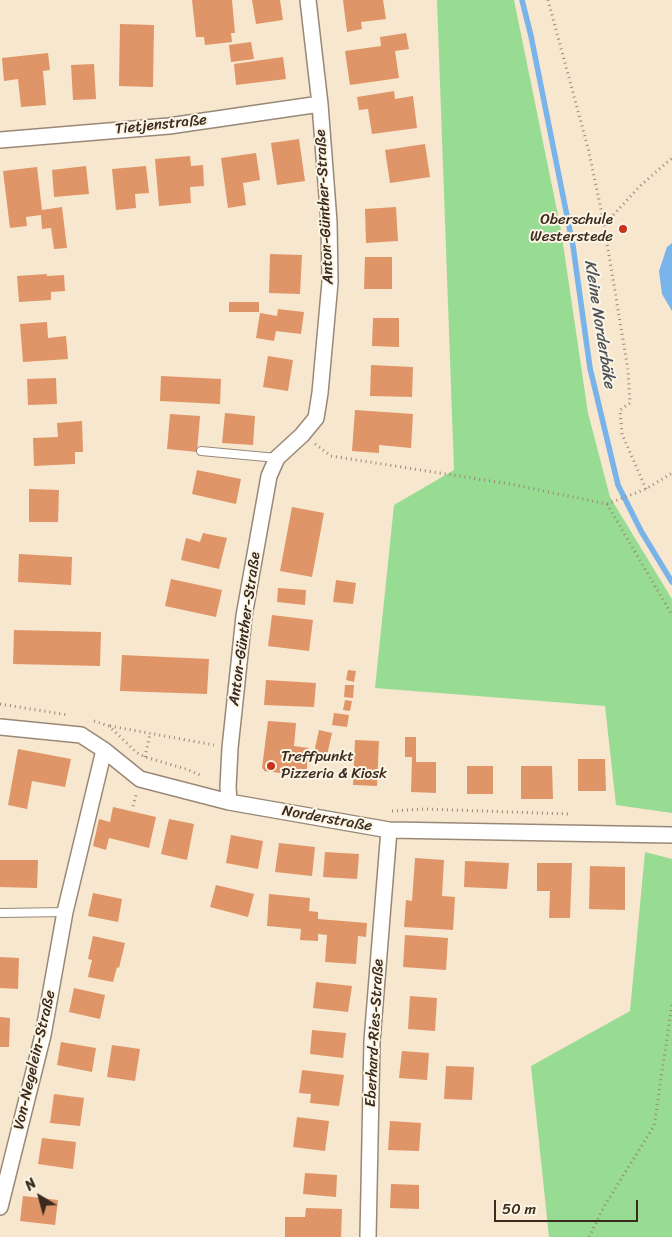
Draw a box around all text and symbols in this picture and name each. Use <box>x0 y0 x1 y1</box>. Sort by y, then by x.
street label: Tietjenstraße <box>114 111 208 139</box>
street label: Anton-Günther-Straße <box>312 129 338 285</box>
place label: Oberschule Westerstede <box>530 211 613 246</box>
marker: Oberschule Westerstede <box>617 223 629 235</box>
water label: Kleine Norderbäke <box>579 259 619 389</box>
street label: Anton-Günther-Straße <box>225 551 265 707</box>
place label: Treffpunkt Pizzeria & Kiosk <box>281 748 387 783</box>
marker: Treffpunkt Pizzeria & Kiosk <box>265 760 277 772</box>
street label: Norderstraße <box>281 802 373 836</box>
street label: Eberhard-Ries-Straße <box>362 959 388 1107</box>
street label: Von-Negelein-Straße <box>10 989 60 1131</box>
north arrow <box>15 1172 65 1222</box>
text: N <box>19 1172 42 1198</box>
scale bar <box>497 1190 641 1222</box>
text: 50 m <box>502 1196 536 1222</box>

